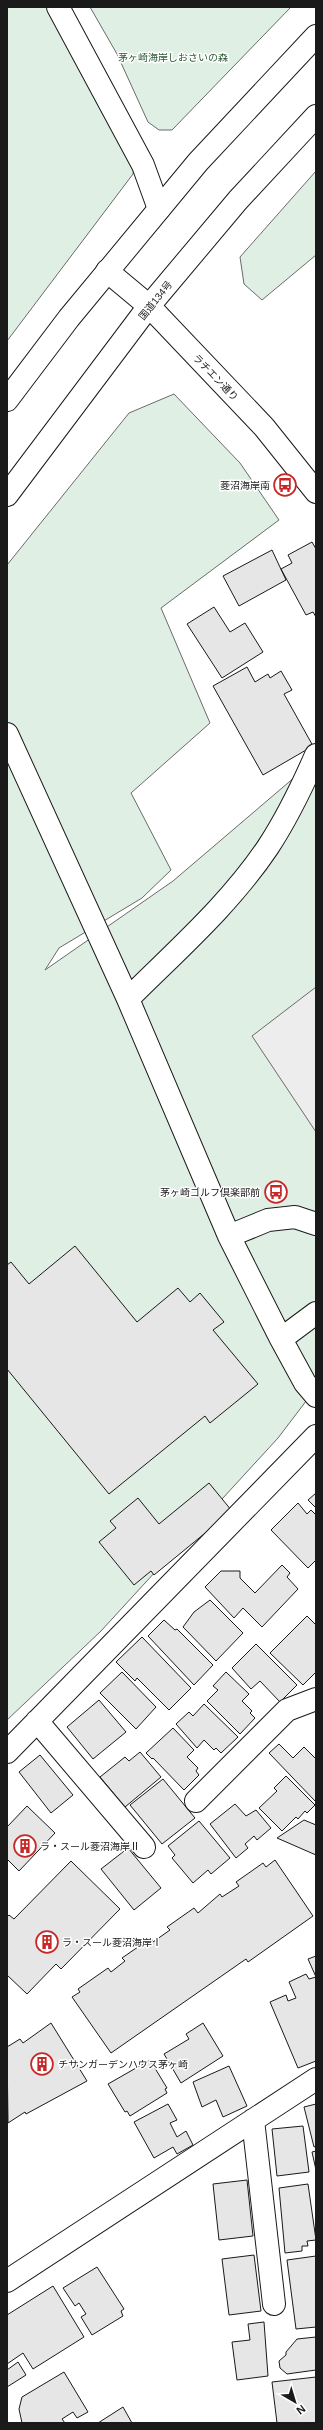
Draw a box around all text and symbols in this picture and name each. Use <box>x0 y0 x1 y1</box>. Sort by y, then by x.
park label: 茅ヶ崎海岸しおさいの森 <box>118 52 228 63</box>
street label: 国道134号 <box>136 279 174 322</box>
street label: ラチエン通り <box>191 352 240 403</box>
bus stop icon: 菱沼海岸南 <box>272 472 298 498</box>
place label: 菱沼海岸南 <box>220 480 270 491</box>
bus stop icon: 茅ヶ崎ゴルフ倶楽部前 <box>263 1179 289 1205</box>
place label: 茅ヶ崎ゴルフ倶楽部前 <box>160 1187 260 1198</box>
building icon: ラ・スール菱沼海岸Ⅱ <box>12 1833 38 1859</box>
place label: ラ・スール菱沼海岸Ⅱ <box>40 1841 140 1852</box>
building icon: ラ・スール菱沼海岸Ⅰ <box>34 1929 60 1955</box>
place label: ラ・スール菱沼海岸Ⅰ <box>62 1937 162 1948</box>
building icon: チサンガーデンハウス茅ヶ崎 <box>29 2051 55 2077</box>
place label: チサンガーデンハウス茅ヶ崎 <box>58 2059 188 2070</box>
north arrow <box>275 2382 315 2422</box>
text: N <box>294 2403 308 2417</box>

